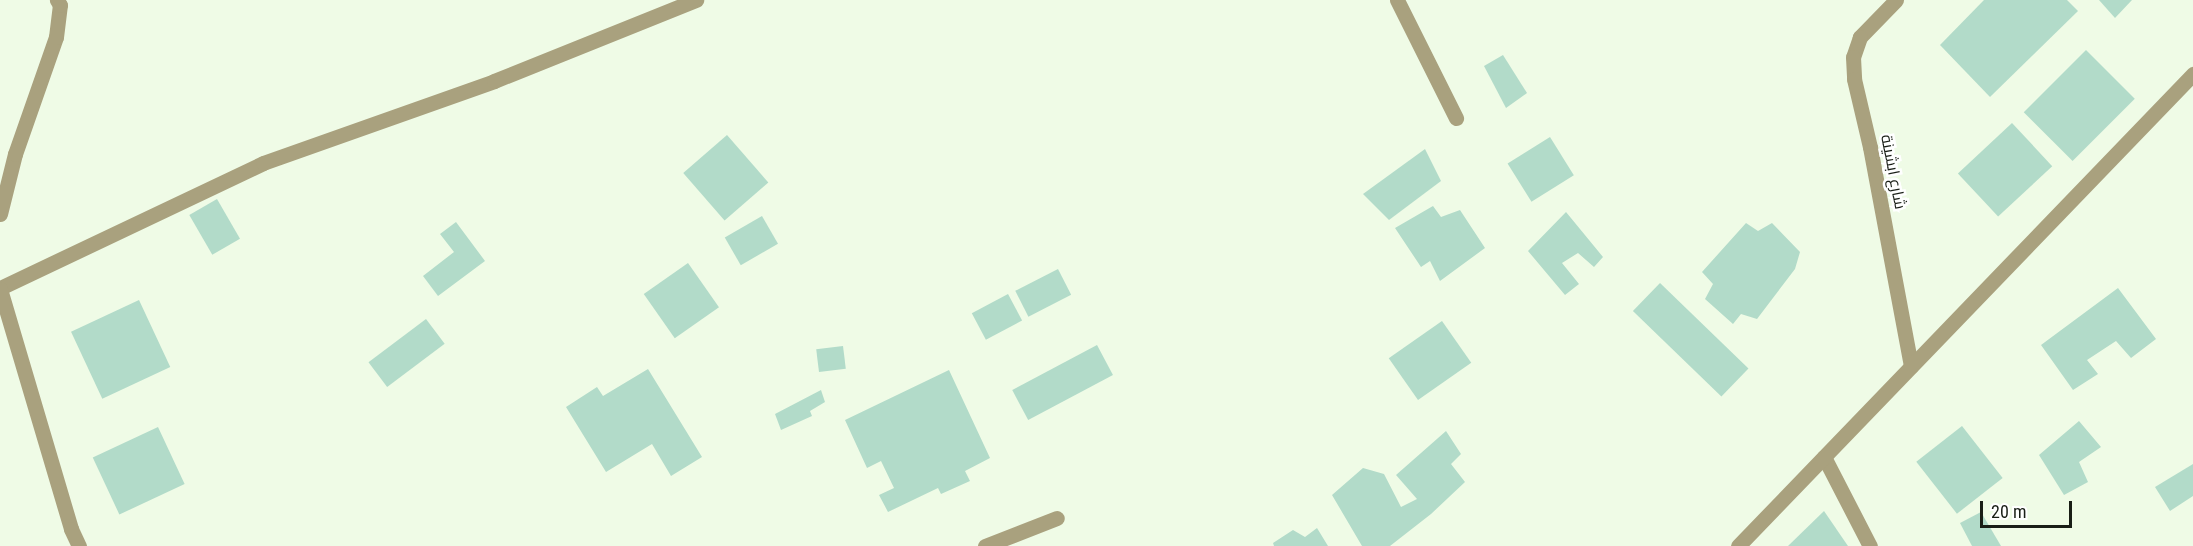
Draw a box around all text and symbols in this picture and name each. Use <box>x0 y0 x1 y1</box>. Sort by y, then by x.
street label: شارع ابشينة <box>1876 133 1910 211</box>
scale bar <box>1983 489 2074 527</box>
text: 20 m <box>1991 501 2026 522</box>

